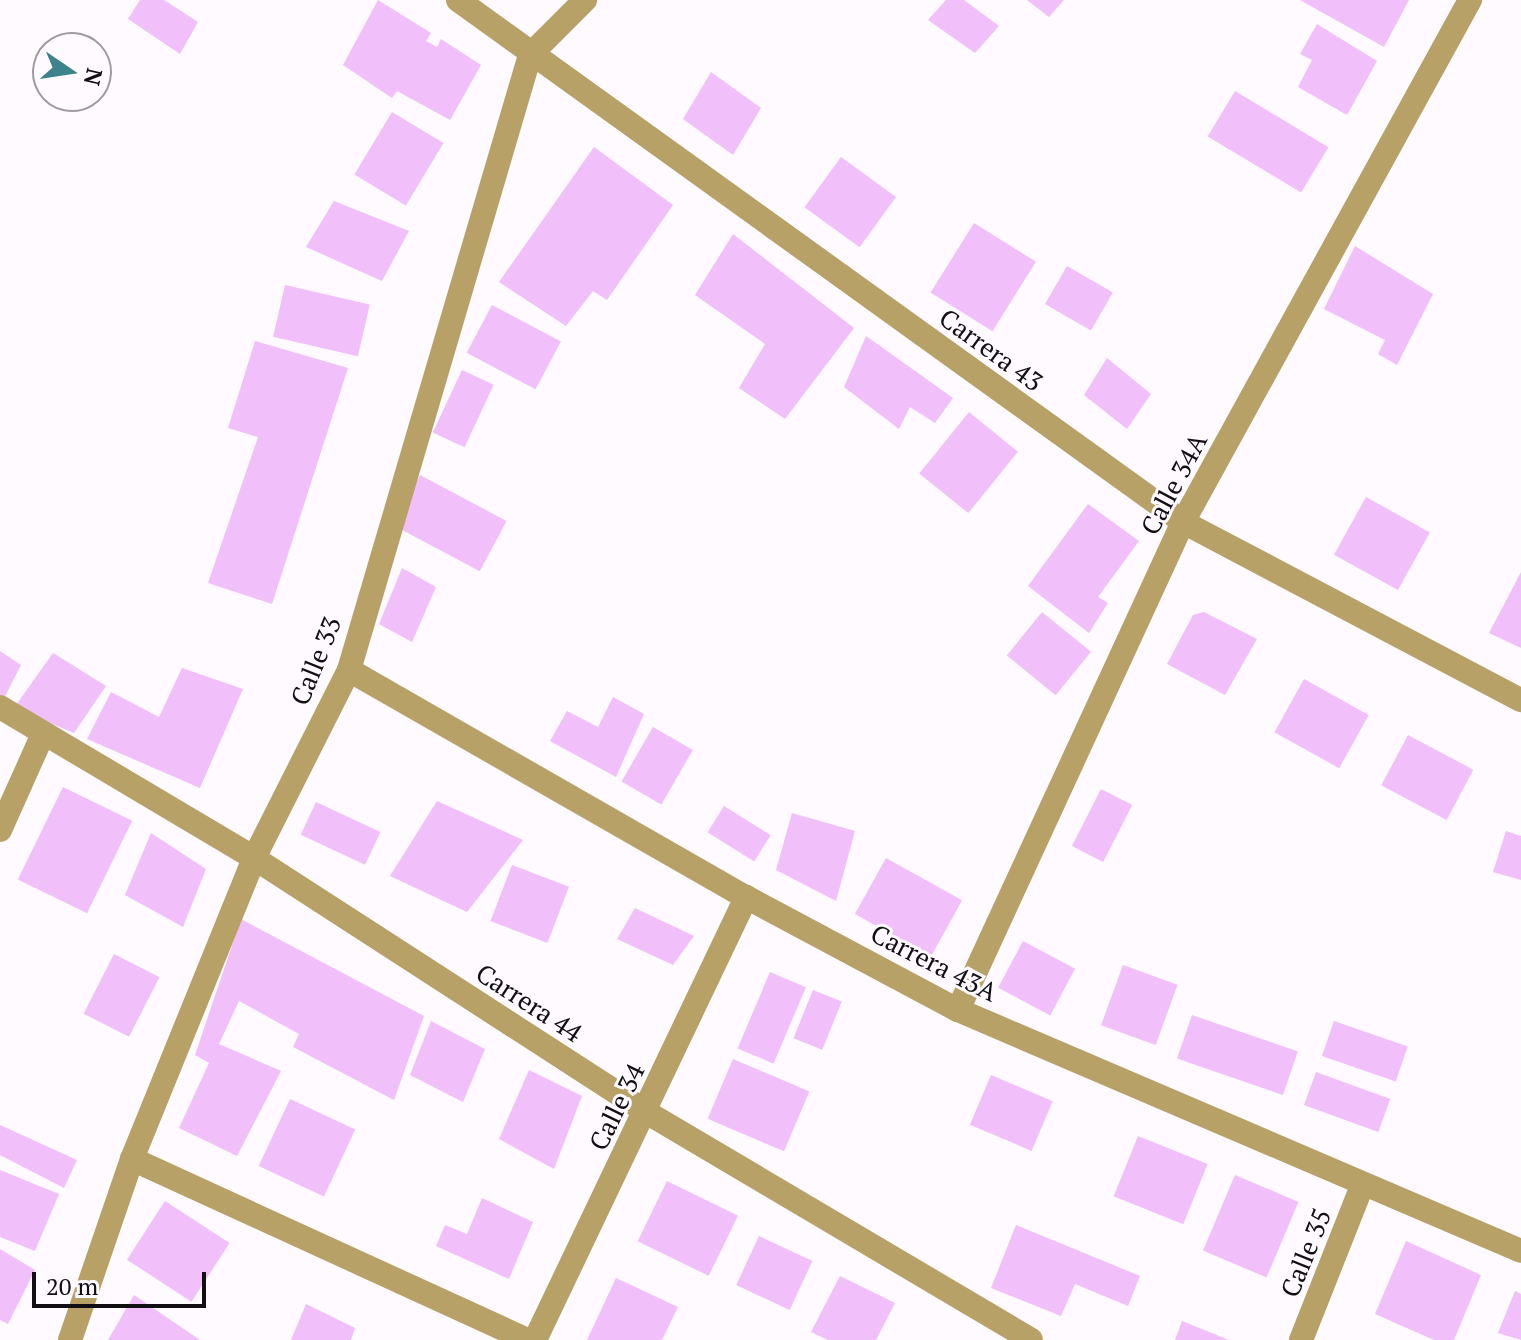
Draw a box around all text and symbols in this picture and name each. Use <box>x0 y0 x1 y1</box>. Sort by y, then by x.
north arrow <box>32 32 112 112</box>
text: N <box>78 66 110 88</box>
street label: Carrera 43 <box>933 302 1049 398</box>
street label: Calle 34A <box>1134 428 1214 540</box>
street label: Calle 33 <box>284 612 348 710</box>
street label: Carrera 43A <box>866 918 1002 1008</box>
street label: Carrera 44 <box>470 957 588 1049</box>
street label: Calle 34 <box>583 1059 651 1155</box>
street label: Calle 35 <box>1274 1204 1338 1302</box>
scale bar <box>36 1256 210 1306</box>
text: 20 m <box>46 1270 98 1302</box>

